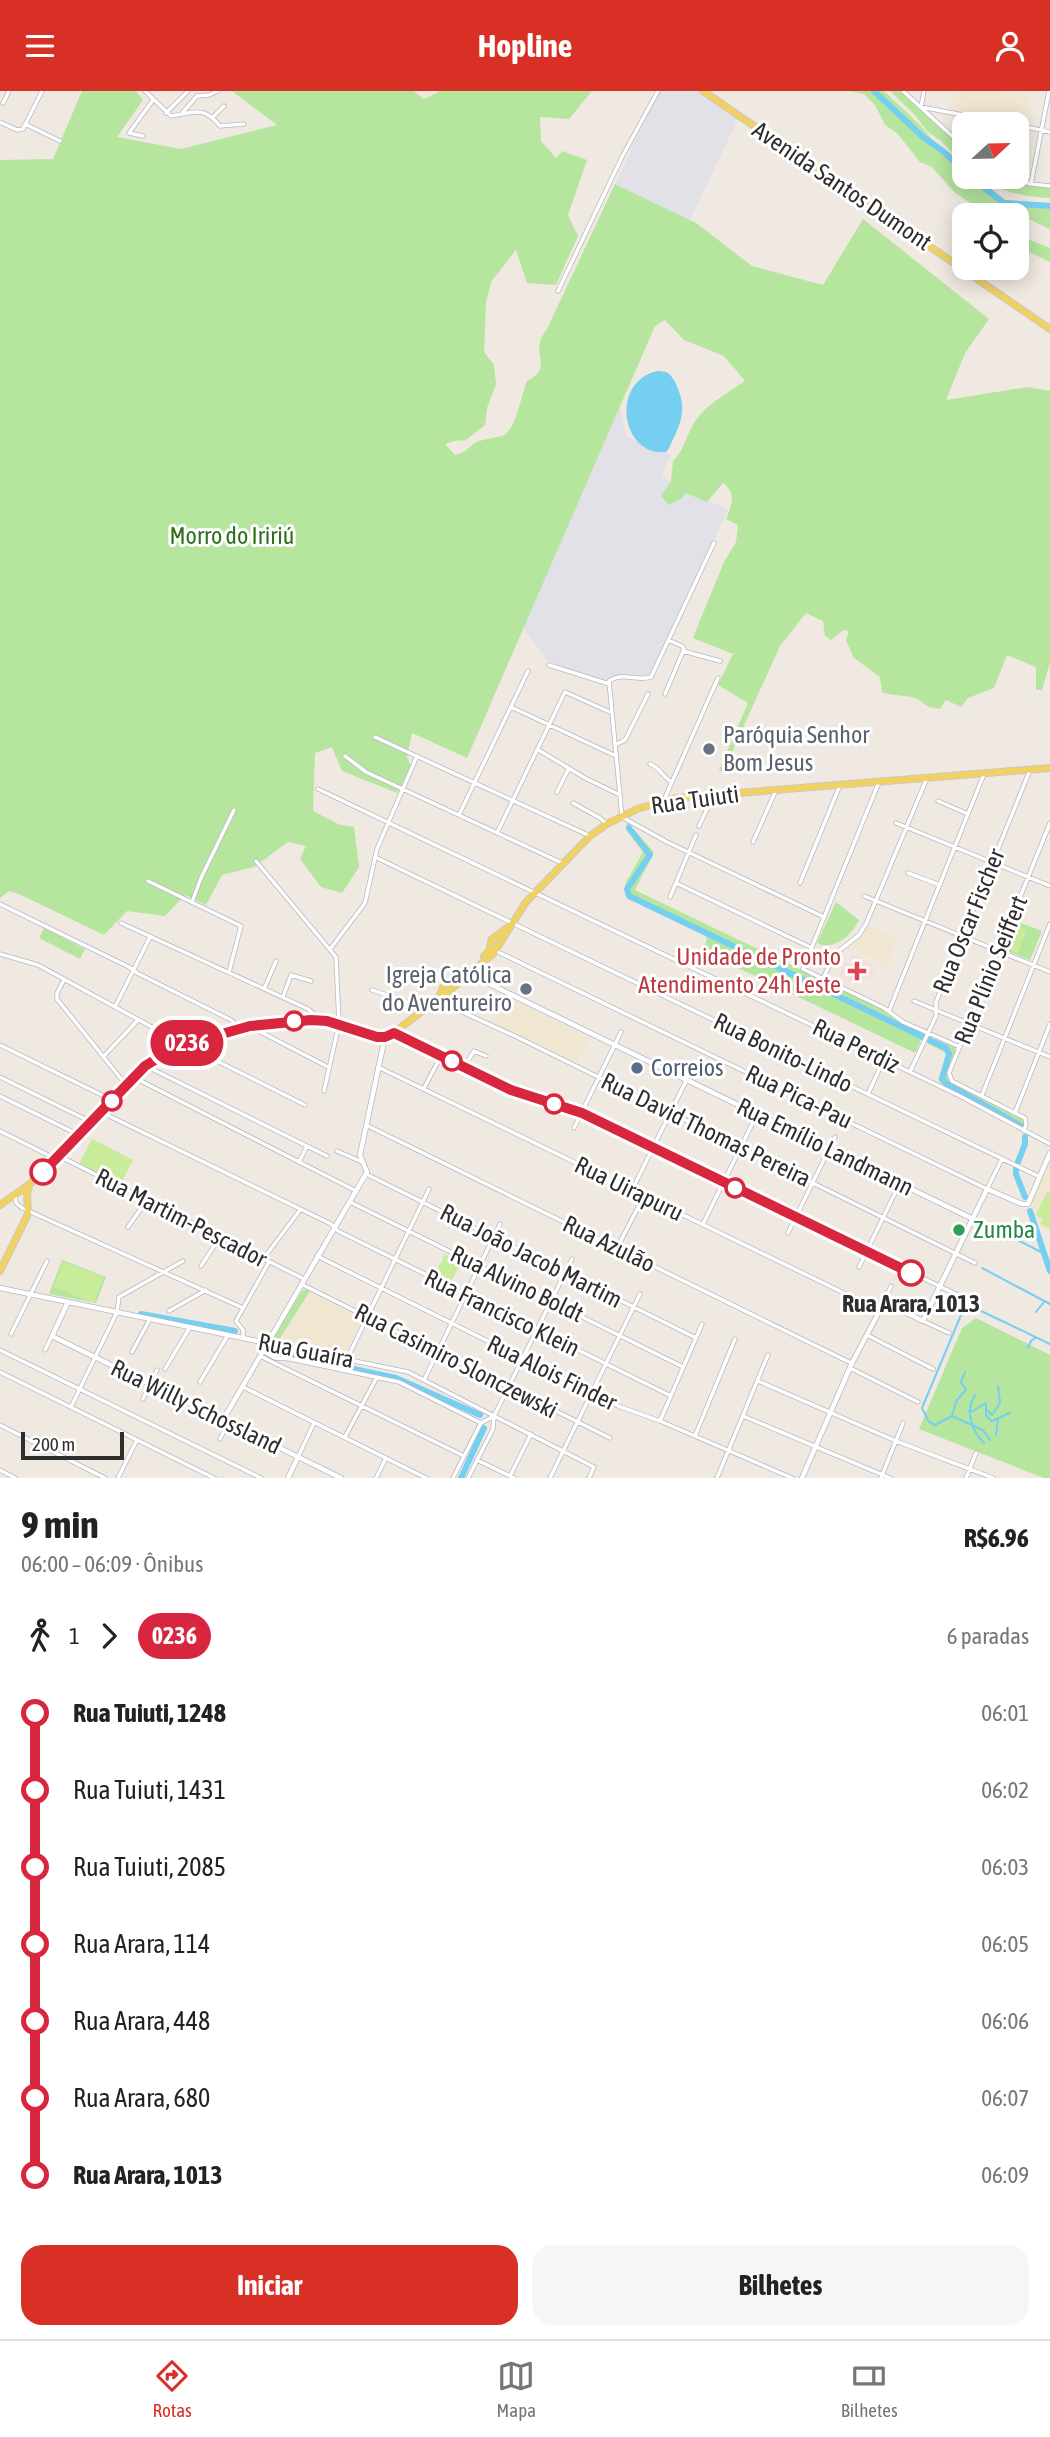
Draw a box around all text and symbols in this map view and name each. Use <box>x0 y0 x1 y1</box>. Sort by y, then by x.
icon: menu <box>21 27 59 65</box>
text: Hopline <box>478 27 572 64</box>
icon: person <box>991 27 1029 65</box>
north arrow <box>952 112 1029 189</box>
map controls <box>952 112 1029 280</box>
street label: Avenida Santos Dumont <box>748 116 937 256</box>
button: locate <box>952 203 1029 280</box>
park label: Morro do Iririú <box>170 522 294 549</box>
place label: Paróquia Senhor Bom Jesus <box>723 721 870 776</box>
marker: Paróquia Senhor Bom Jesus <box>701 741 717 757</box>
street label: Rua Tuiuti <box>649 780 741 819</box>
street label: Rua Oscar Fischer <box>927 844 1010 997</box>
street label: Rua Plínio Seiffert <box>949 892 1033 1048</box>
place label: Unidade de Pronto Atendimento 24h Leste <box>638 943 841 998</box>
place label: Igreja Católica do Aventureiro <box>382 961 512 1016</box>
marker: Unidade de Pronto Atendimento 24h Leste <box>847 961 867 981</box>
marker: Igreja Católica do Aventureiro <box>518 981 534 997</box>
street label: Rua Bonito-Lindo <box>709 1007 857 1098</box>
unlabelled marker <box>284 1011 304 1031</box>
street label: Rua Perdiz <box>808 1013 904 1078</box>
line badge: 0236 <box>138 1020 236 1066</box>
text: 0236 <box>164 1029 210 1056</box>
unlabelled marker <box>442 1051 462 1071</box>
place label: Correios <box>651 1054 723 1081</box>
street label: Rua Pica-Pau <box>742 1059 857 1134</box>
marker: Correios <box>629 1060 645 1076</box>
street label: Rua David Thomas Pereira <box>597 1067 815 1192</box>
unlabelled marker <box>102 1091 122 1111</box>
street label: Rua Emílio Landmann <box>733 1092 918 1201</box>
unlabelled marker <box>544 1094 564 1114</box>
street label: Rua Uirapuru <box>571 1151 688 1226</box>
unlabelled marker <box>30 1159 56 1185</box>
street label: Rua Martim-Pescador <box>91 1163 272 1273</box>
unlabelled marker <box>725 1178 745 1198</box>
street label: Rua João Jacob Martim <box>436 1198 627 1313</box>
street label: Rua Azulão <box>559 1210 660 1277</box>
place label: Zumba <box>973 1216 1035 1243</box>
marker: Zumba <box>951 1222 967 1238</box>
street label: Rua Alvino Boldt <box>446 1240 588 1327</box>
marker: Rua Arara, 1013 <box>898 1260 924 1286</box>
street label: Rua Francisco Klein <box>420 1263 584 1362</box>
place label: Rua Arara, 1013 <box>842 1290 980 1317</box>
street label: Rua Casimiro Slonczewski <box>350 1298 562 1423</box>
street label: Rua Guaíra <box>256 1328 356 1373</box>
street label: Rua Alois Finder <box>483 1330 622 1416</box>
street label: Rua Willy Schossland <box>107 1354 286 1459</box>
scale bar <box>21 1429 124 1461</box>
text: 200 m <box>32 1433 75 1455</box>
text: 9 min <box>21 1503 99 1546</box>
text: R$6.96 <box>964 1523 1029 1553</box>
text: 06:00 – 06:09 · Ônibus <box>21 1551 203 1577</box>
icon: walk <box>21 1617 59 1655</box>
icon: forward <box>90 1617 128 1655</box>
text: 0236 <box>152 1622 197 1649</box>
text: 1 <box>69 1623 80 1649</box>
text: 6 paradas <box>947 1623 1029 1649</box>
text: Rua Tuiuti, 1248 <box>73 1698 226 1728</box>
text: 06:01 <box>981 1700 1029 1726</box>
text: Rua Tuiuti, 1431 <box>73 1775 226 1805</box>
text: 06:02 <box>981 1777 1029 1803</box>
text: Rua Tuiuti, 2085 <box>73 1852 226 1882</box>
text: 06:03 <box>981 1854 1029 1880</box>
text: Rua Arara, 114 <box>73 1929 210 1959</box>
text: 06:05 <box>981 1931 1029 1957</box>
text: Rua Arara, 448 <box>73 2006 210 2036</box>
text: 06:06 <box>981 2008 1029 2034</box>
text: Rua Arara, 680 <box>73 2083 210 2113</box>
text: 06:07 <box>981 2085 1029 2111</box>
text: Rua Arara, 1013 <box>73 2160 223 2190</box>
text: 06:09 <box>981 2162 1029 2188</box>
button: Iniciar <box>21 2245 518 2325</box>
button: Bilhetes <box>532 2245 1029 2325</box>
tab: Rotas <box>152 2357 192 2421</box>
tab: Mapa <box>497 2357 536 2421</box>
tab: Bilhetes <box>841 2357 898 2421</box>

